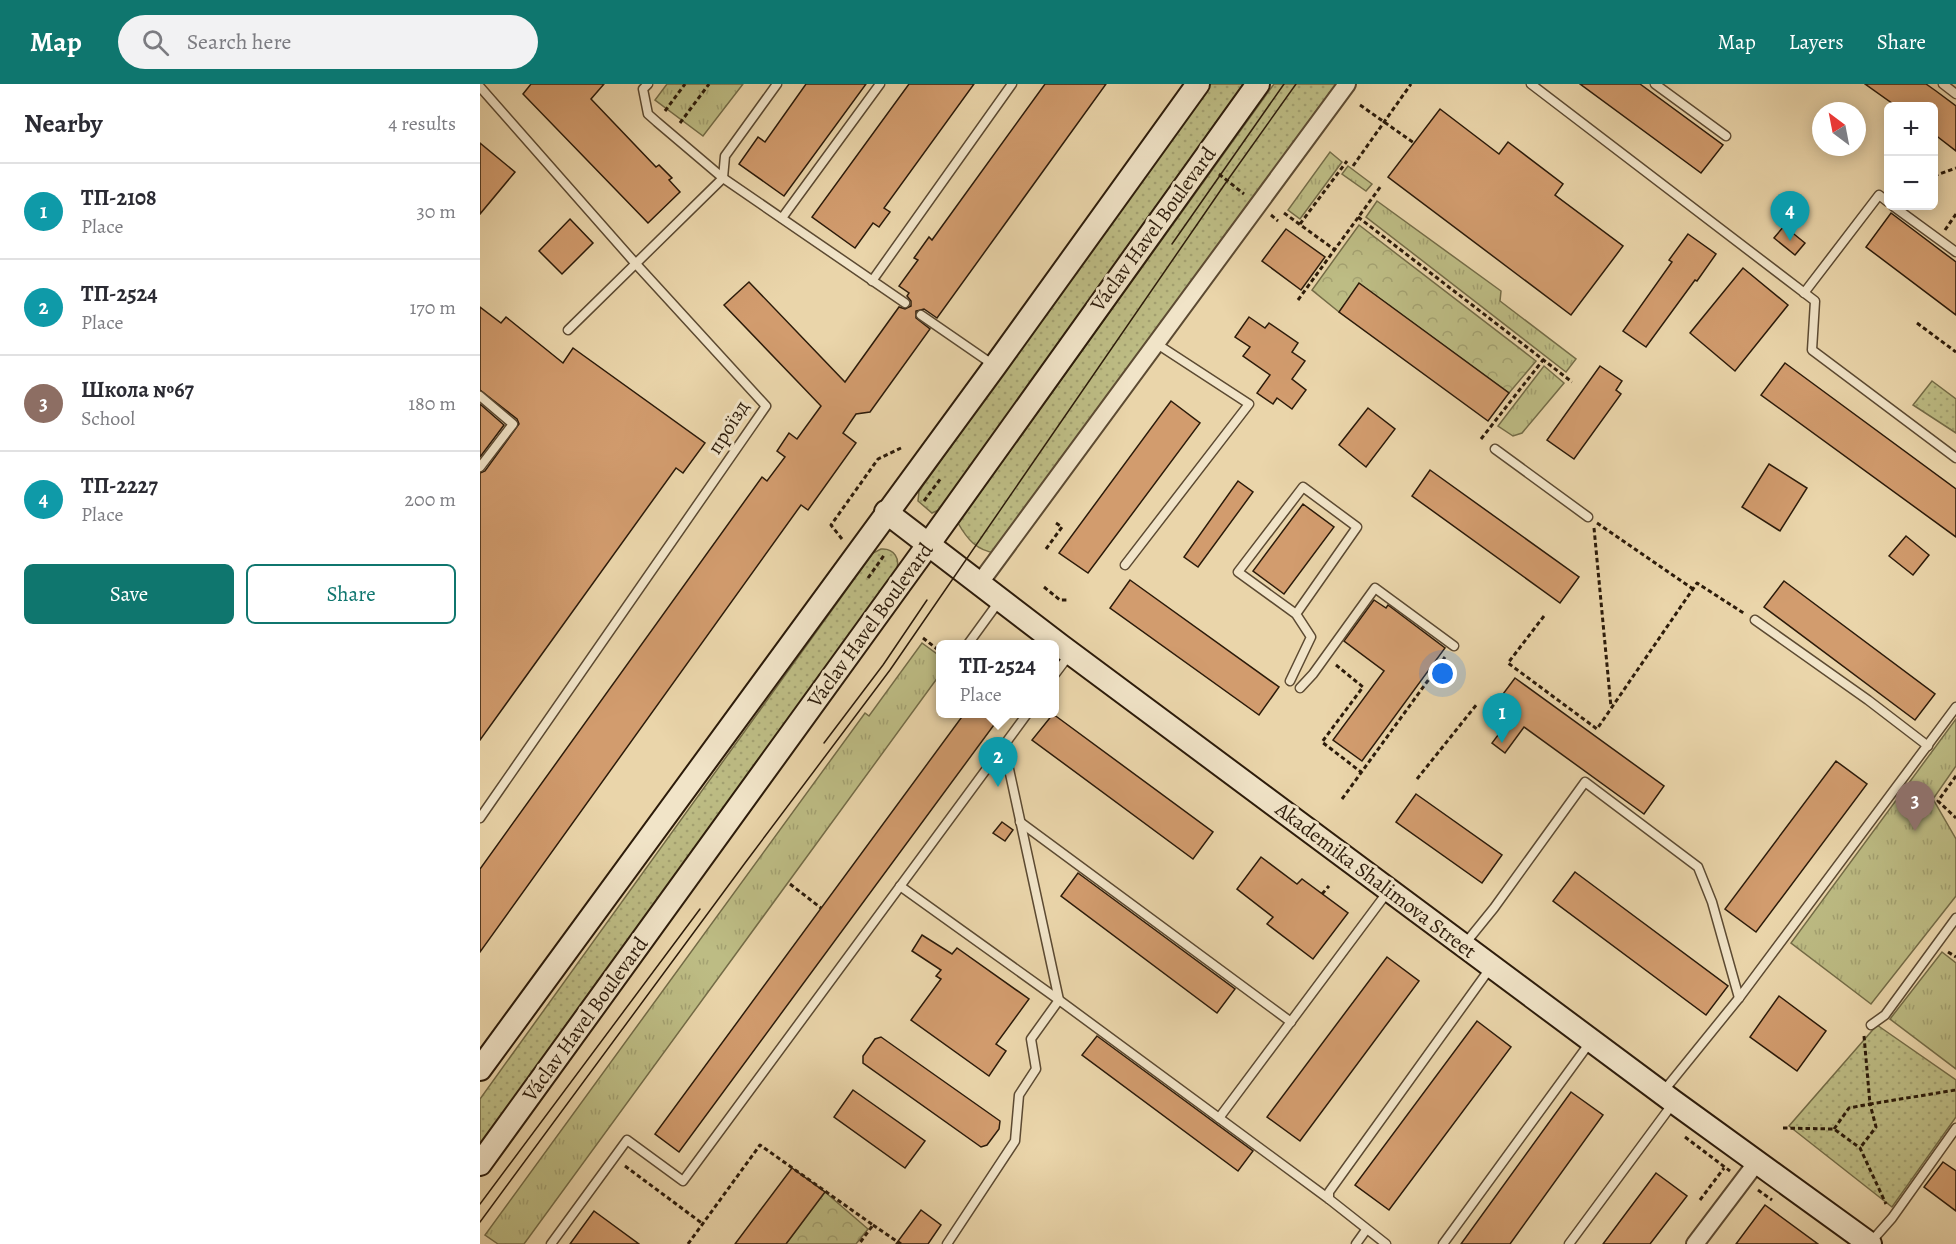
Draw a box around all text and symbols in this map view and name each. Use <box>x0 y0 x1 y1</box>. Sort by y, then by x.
search box <box>118 15 538 69</box>
text: Map <box>30 23 82 61</box>
icon: search <box>139 26 172 59</box>
text: Search here <box>187 27 291 57</box>
text: Map <box>1717 28 1756 56</box>
text: Layers <box>1789 28 1844 56</box>
text: Share <box>1877 28 1926 56</box>
north arrow <box>1812 102 1866 156</box>
map controls <box>1884 102 1938 210</box>
button: + <box>1884 102 1938 156</box>
text: Nearby <box>24 106 103 141</box>
text: 4 results <box>388 110 456 137</box>
street label: Václav Havel Boulevard <box>1083 141 1223 318</box>
button: − <box>1884 156 1938 210</box>
text: ТП-2108 <box>81 183 157 213</box>
pin: 4 <box>1770 192 1810 241</box>
text: 1 <box>40 198 47 225</box>
text: 30 m <box>416 198 456 225</box>
text: Place <box>81 213 123 240</box>
text: ТП-2524 <box>81 279 158 309</box>
text: 2 <box>39 294 48 321</box>
text: 170 m <box>410 294 456 321</box>
text: Place <box>81 309 123 336</box>
text: Школа №67 <box>81 375 194 405</box>
text: 3 <box>39 390 48 417</box>
text: 180 m <box>408 390 456 417</box>
street label: проїзд <box>701 395 755 459</box>
text: School <box>81 405 135 432</box>
text: ТП-2227 <box>81 471 158 501</box>
text: 4 <box>39 486 48 513</box>
text: 200 m <box>405 486 456 513</box>
text: Place <box>81 501 123 528</box>
street label: Václav Havel Boulevard <box>800 537 940 714</box>
button: Save <box>24 564 234 624</box>
button: Share <box>246 564 456 624</box>
popup <box>936 640 1059 718</box>
text: ТП-2524 <box>959 651 1036 681</box>
your location <box>1428 659 1457 688</box>
text: Place <box>959 681 1002 708</box>
pin: 1 <box>1482 694 1522 743</box>
pin: 2 <box>978 738 1018 787</box>
pin: 3 <box>1896 782 1934 831</box>
street label: Akademika Shalimova Street <box>1269 795 1482 965</box>
street label: Václav Havel Boulevard <box>515 931 655 1108</box>

